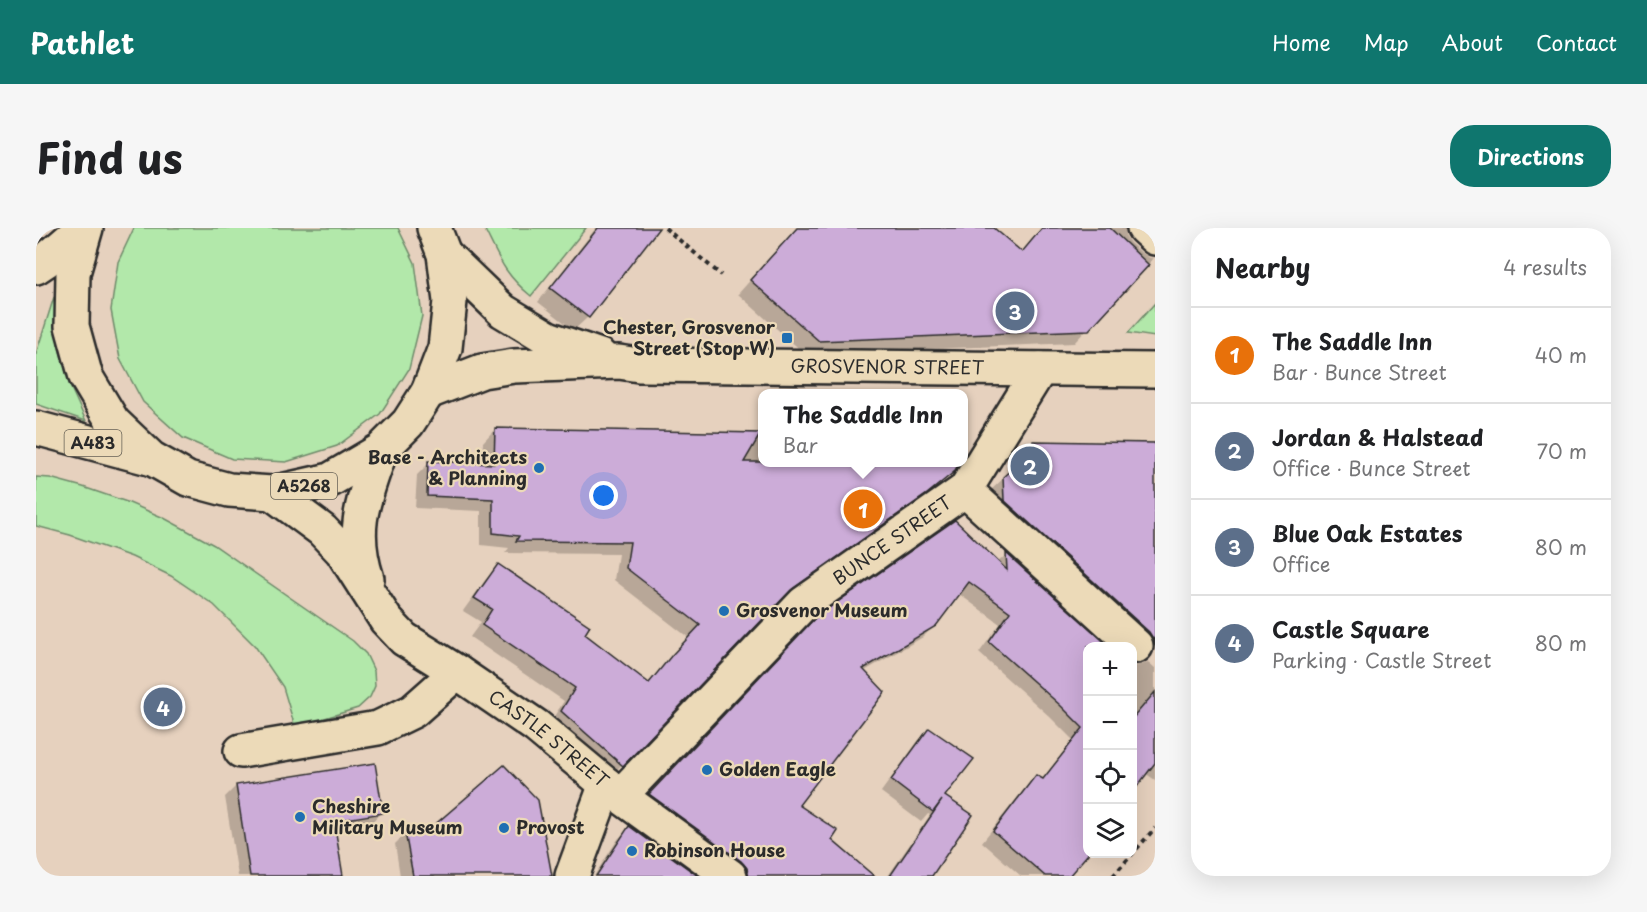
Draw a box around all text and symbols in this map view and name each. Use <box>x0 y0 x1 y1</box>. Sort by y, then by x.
text: Pathlet <box>30 21 134 64</box>
text: Home <box>1272 26 1331 58</box>
text: Map <box>1364 26 1409 58</box>
text: About <box>1442 26 1503 58</box>
text: Contact <box>1536 26 1617 58</box>
text: Find us <box>36 125 183 188</box>
button: Directions <box>1450 125 1611 187</box>
text: Nearby <box>1215 248 1310 287</box>
text: 4 results <box>1503 252 1587 282</box>
pin: 3 <box>996 288 1034 334</box>
place label: Chester, Grosvenor Street (Stop W) <box>603 313 776 361</box>
text: The Saddle Inn <box>1272 324 1432 357</box>
marker: Chester, Grosvenor Street (Stop W) <box>780 331 794 345</box>
text: 1 <box>1230 340 1239 370</box>
text: 40 m <box>1535 340 1587 370</box>
street label: GROSVENOR STREET <box>791 351 985 380</box>
text: Bar · Bunce Street <box>1272 357 1447 387</box>
popup <box>758 389 968 467</box>
text: The Saddle Inn <box>783 397 943 430</box>
text: Jordan & Halstead <box>1272 420 1484 453</box>
road number: A483 <box>64 430 122 456</box>
text: Bar <box>783 430 818 460</box>
text: 2 <box>1227 436 1242 466</box>
text: 70 m <box>1537 436 1587 466</box>
place label: Base - Architects & Planning <box>367 443 527 491</box>
pin: 2 <box>1010 444 1050 488</box>
text: Office · Bunce Street <box>1272 453 1471 483</box>
marker: Base - Architects & Planning <box>532 461 546 475</box>
road number: A5268 <box>271 473 337 499</box>
your location <box>589 481 618 510</box>
pin: 1 <box>844 486 882 532</box>
street label: BUNCE STREET <box>827 488 957 591</box>
text: Blue Oak Estates <box>1272 516 1462 549</box>
text: 3 <box>1228 532 1241 562</box>
text: 80 m <box>1535 532 1587 562</box>
text: Office <box>1272 549 1330 579</box>
place label: Grosvenor Museum <box>736 596 908 623</box>
marker: Grosvenor Museum <box>717 604 731 618</box>
text: Castle Square <box>1272 612 1429 645</box>
text: 4 <box>1228 628 1241 658</box>
text: 80 m <box>1535 628 1587 658</box>
map controls <box>1083 642 1137 858</box>
button: + <box>1083 642 1137 696</box>
text: Parking · Castle Street <box>1272 645 1491 675</box>
street label: CASTLE STREET <box>484 682 616 794</box>
pin: 4 <box>144 684 182 730</box>
button: − <box>1083 696 1137 750</box>
button: locate <box>1083 750 1137 804</box>
place label: Golden Eagle <box>719 755 836 782</box>
marker: Golden Eagle <box>700 763 714 777</box>
place label: Cheshire Military Museum <box>312 792 463 840</box>
button: layers <box>1083 804 1137 858</box>
marker: Cheshire Military Museum <box>293 810 307 824</box>
place label: Provost <box>516 813 585 840</box>
marker: Provost <box>497 821 511 835</box>
place label: Robinson House <box>644 836 785 863</box>
marker: Robinson House <box>625 844 639 858</box>

